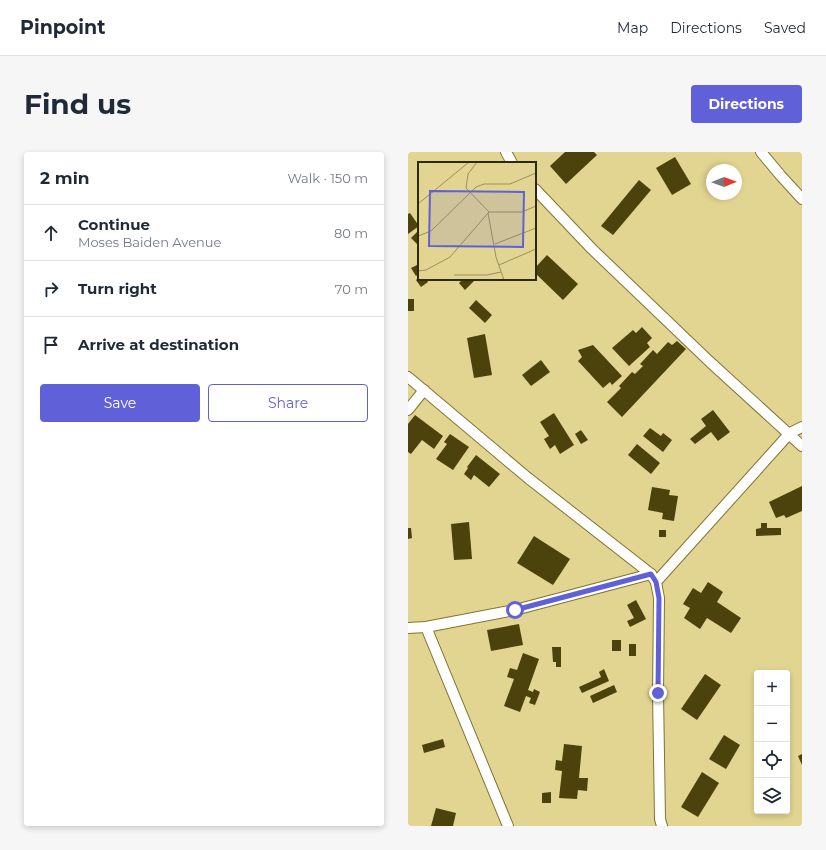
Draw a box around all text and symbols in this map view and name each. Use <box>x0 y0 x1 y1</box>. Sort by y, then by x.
text: Pinpoint <box>20 16 105 39</box>
text: Map <box>617 19 648 37</box>
text: Directions <box>670 19 742 37</box>
text: Saved <box>764 19 806 37</box>
button: Directions <box>691 85 802 123</box>
text: Find us <box>24 87 131 121</box>
inset map <box>418 162 536 280</box>
north arrow <box>706 164 742 200</box>
text: 2 min <box>40 168 90 188</box>
text: Walk · 150 m <box>287 170 368 186</box>
text: Continue <box>78 215 150 234</box>
icon: ahead <box>40 222 62 244</box>
text: 80 m <box>334 225 368 241</box>
text: Moses Baiden Avenue <box>78 234 221 250</box>
icon: right <box>40 278 62 300</box>
text: Turn right <box>78 279 157 298</box>
text: 70 m <box>335 281 368 297</box>
icon: arrive <box>40 334 62 356</box>
text: Arrive at destination <box>78 335 239 354</box>
button: Save <box>40 384 200 422</box>
button: Share <box>208 384 368 422</box>
route start <box>506 601 524 619</box>
map controls <box>754 670 790 814</box>
button: + <box>754 670 790 706</box>
route end <box>649 684 667 702</box>
button: − <box>754 706 790 742</box>
button: locate <box>754 742 790 778</box>
button: layers <box>754 778 790 814</box>

